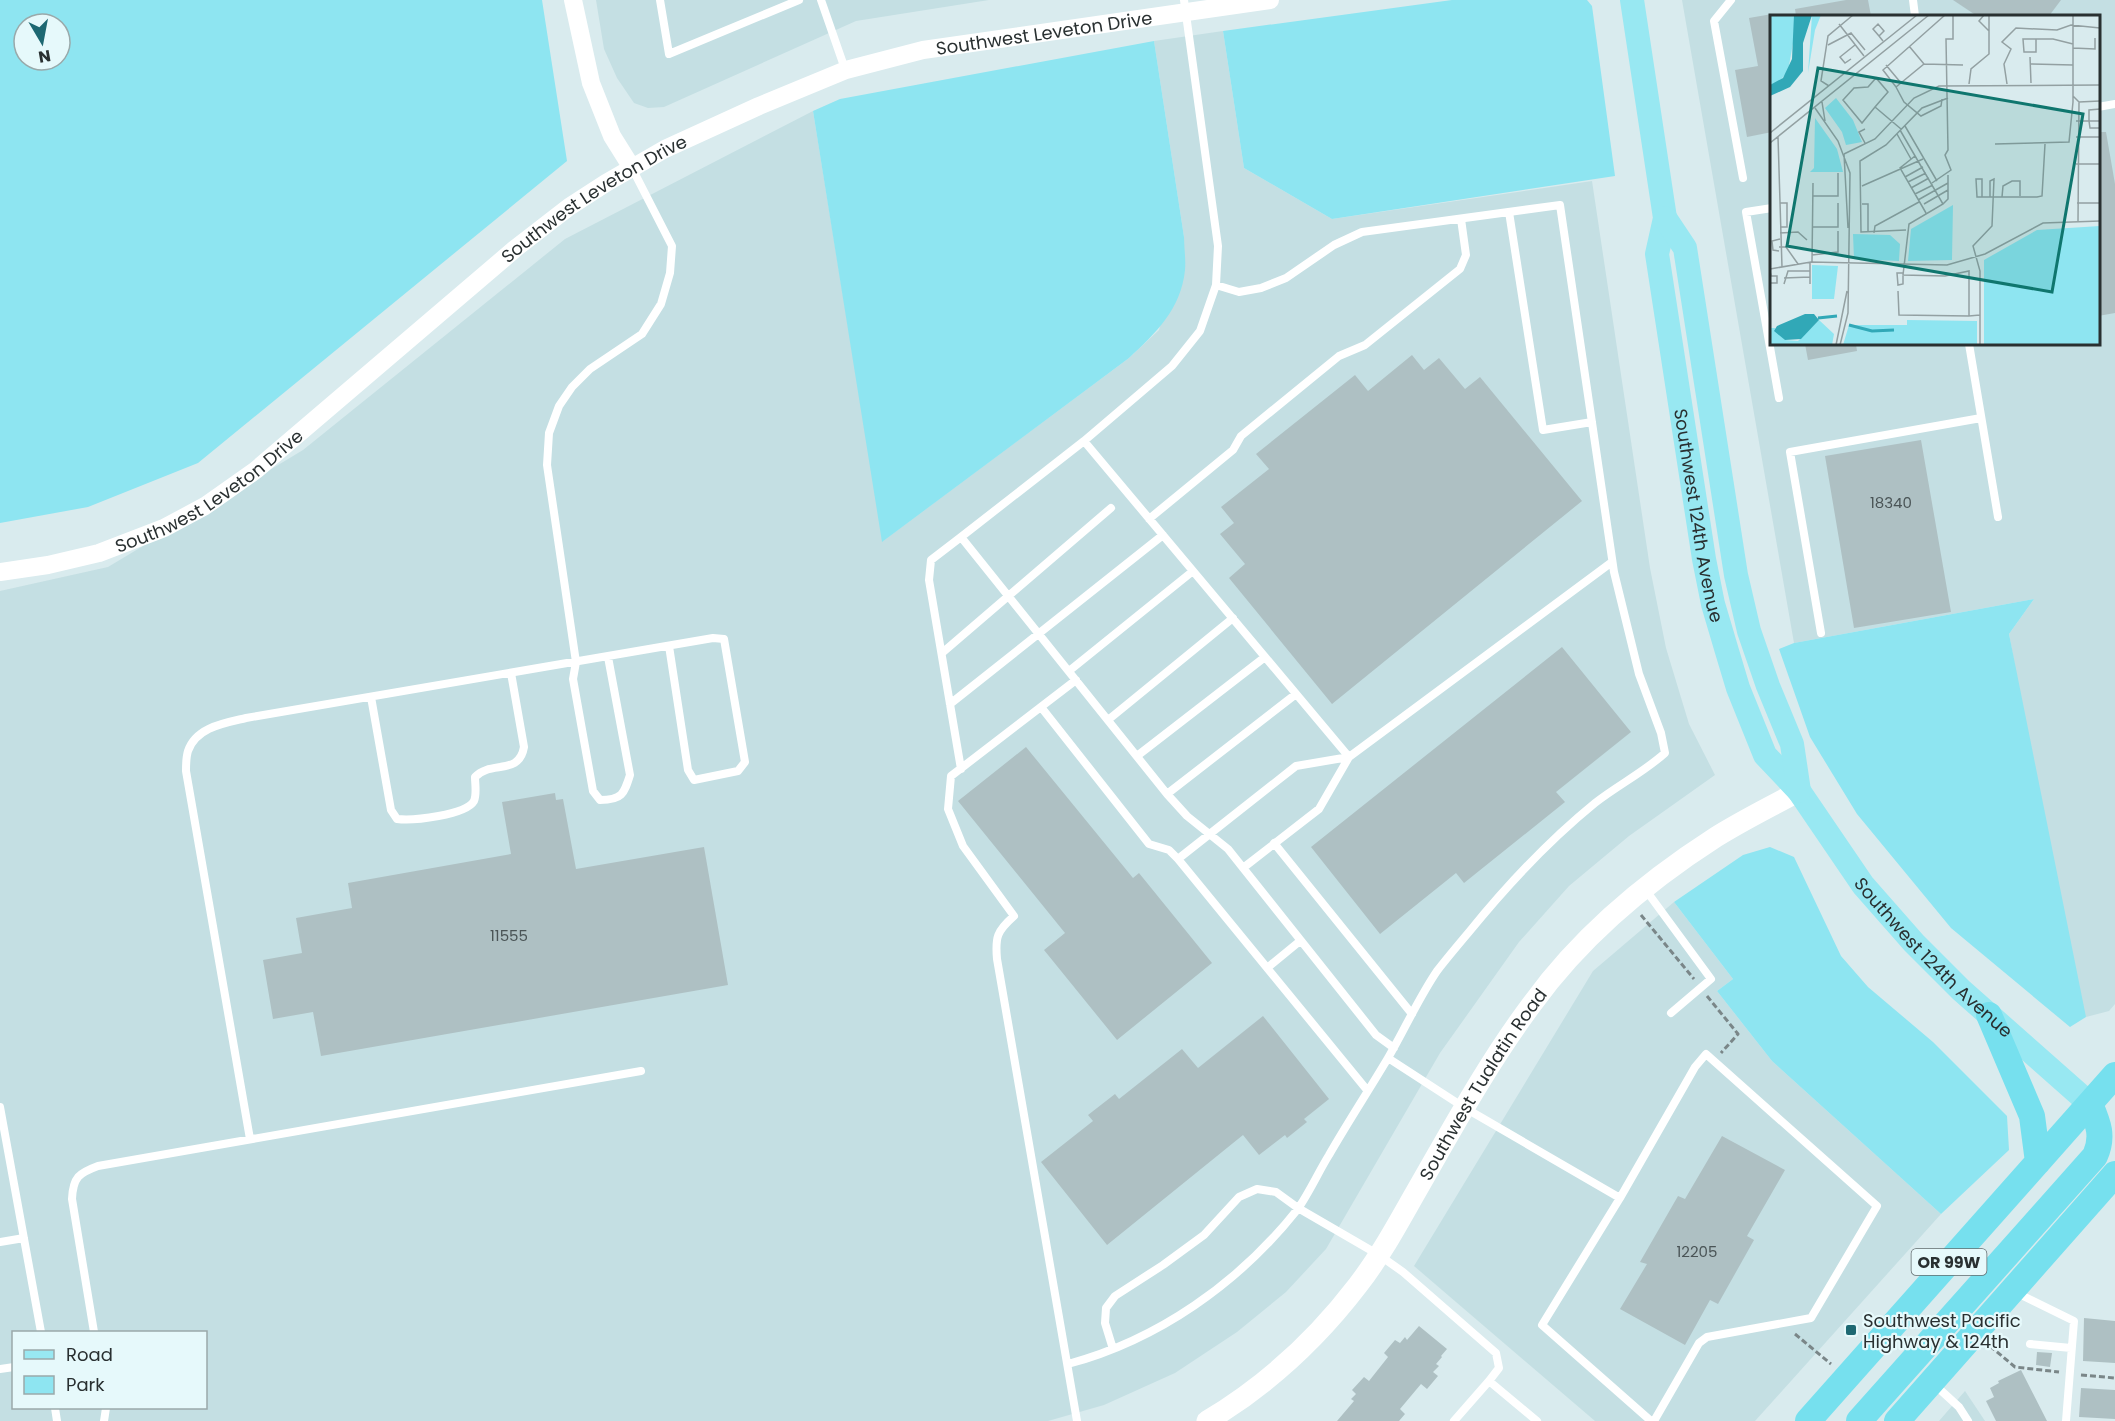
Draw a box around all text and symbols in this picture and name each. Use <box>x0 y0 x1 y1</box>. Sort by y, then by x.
street label: Southwest Leveton Drive <box>934 5 1154 60</box>
north arrow <box>12 12 72 72</box>
inset map <box>1770 15 2100 345</box>
text: N <box>37 44 52 69</box>
street label: Southwest Leveton Drive <box>495 128 691 268</box>
street label: Southwest 124th Avenue <box>1668 407 1730 625</box>
street label: Southwest Leveton Drive <box>111 423 308 558</box>
house number: 18340 <box>1870 492 1912 513</box>
street label: Southwest 124th Avenue <box>1849 872 2018 1043</box>
house number: 11555 <box>490 925 528 946</box>
street label: Southwest Tualatin Road <box>1413 983 1552 1185</box>
house number: 12205 <box>1677 1241 1717 1262</box>
road number: OR 99W <box>1912 1249 1986 1275</box>
place label: Southwest Pacific Highway & 124th <box>1863 1308 2021 1354</box>
marker: Southwest Pacific Highway & 124th <box>1844 1323 1858 1337</box>
legend <box>12 1331 207 1409</box>
text: Road <box>66 1342 113 1367</box>
text: Park <box>66 1372 105 1397</box>

